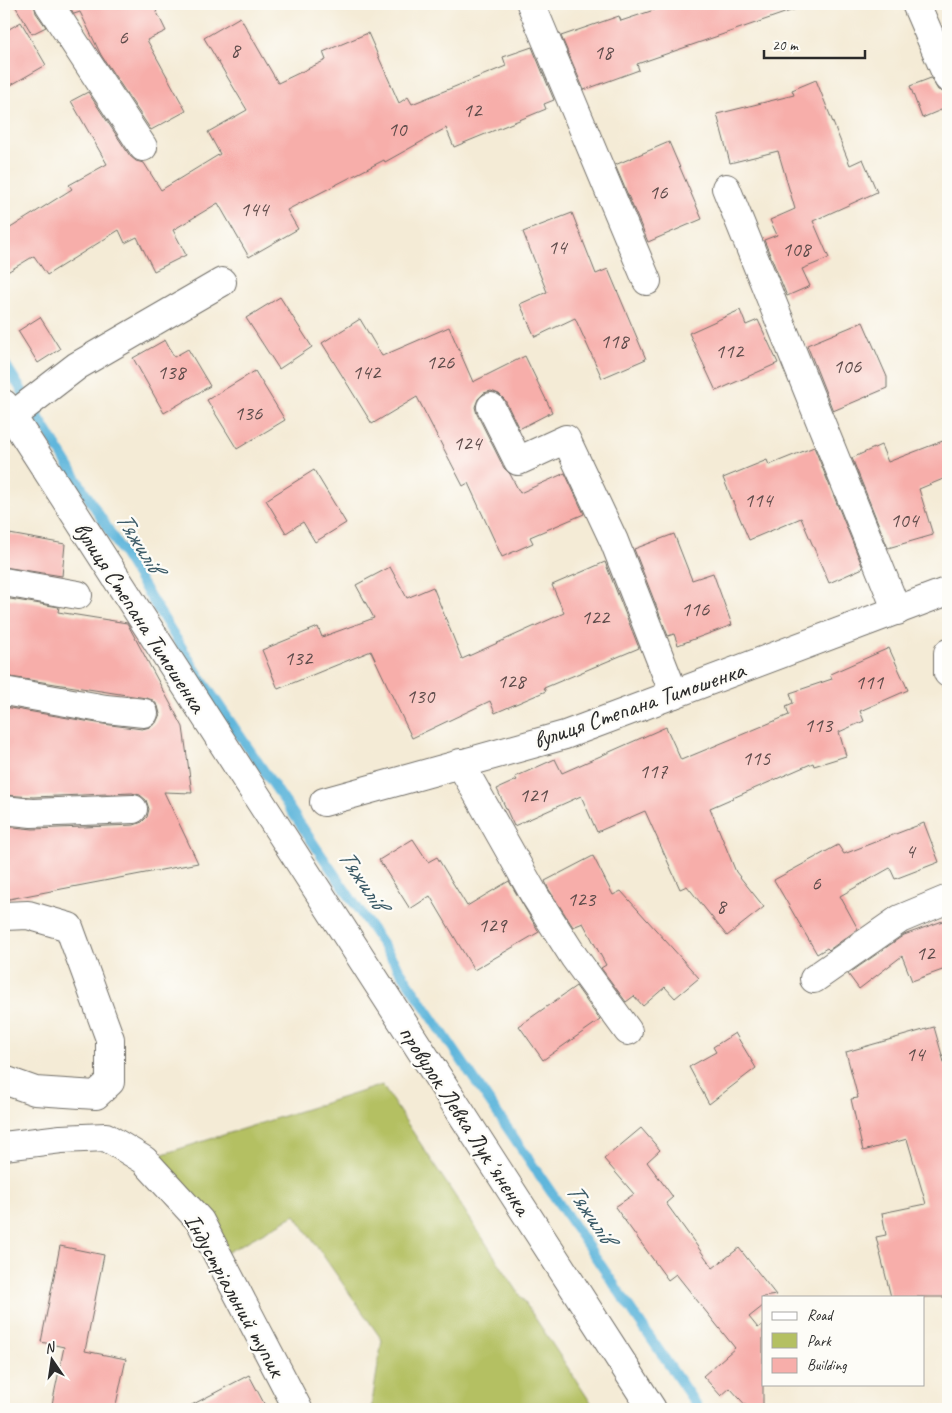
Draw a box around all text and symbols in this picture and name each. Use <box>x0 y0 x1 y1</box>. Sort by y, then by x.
house number: 6 <box>118 24 128 50</box>
scale bar <box>764 28 866 60</box>
text: 20 m <box>772 36 799 55</box>
house number: 8 <box>230 37 242 63</box>
house number: 18 <box>594 39 615 65</box>
house number: 12 <box>463 97 483 123</box>
house number: 10 <box>388 116 408 142</box>
house number: 16 <box>649 179 668 205</box>
house number: 144 <box>240 196 271 222</box>
house number: 14 <box>548 234 569 260</box>
house number: 108 <box>782 236 813 262</box>
house number: 118 <box>600 328 631 354</box>
house number: 112 <box>715 338 745 364</box>
house number: 126 <box>426 349 455 375</box>
house number: 106 <box>833 353 862 379</box>
house number: 138 <box>157 359 188 385</box>
house number: 142 <box>352 359 382 385</box>
house number: 136 <box>234 400 263 426</box>
house number: 124 <box>453 430 484 456</box>
house number: 114 <box>744 487 775 513</box>
water label: Тяжилів <box>108 505 175 586</box>
house number: 104 <box>890 507 921 533</box>
street label: вулиця Степана Тимошенка <box>67 516 214 719</box>
house number: 116 <box>681 596 710 622</box>
house number: 122 <box>581 604 611 630</box>
house number: 132 <box>284 645 314 671</box>
street label: вулиця Степана Тимошенка <box>529 654 750 755</box>
house number: 128 <box>497 668 528 694</box>
house number: 111 <box>855 669 885 695</box>
house number: 130 <box>406 683 436 709</box>
house number: 113 <box>804 712 834 738</box>
house number: 115 <box>742 745 772 771</box>
house number: 117 <box>639 758 669 784</box>
house number: 121 <box>519 782 549 808</box>
house number: 4 <box>905 838 917 864</box>
water label: Тяжилів <box>331 842 399 922</box>
house number: 6 <box>811 870 821 896</box>
house number: 123 <box>567 886 597 912</box>
house number: 8 <box>716 893 728 919</box>
house number: 129 <box>478 912 508 938</box>
house number: 12 <box>916 940 936 966</box>
street label: провулок Левка Лукʼяненка <box>392 1019 539 1223</box>
house number: 14 <box>906 1041 927 1067</box>
water label: Тяжилів <box>559 1176 627 1256</box>
street label: Індустріальний тупик <box>178 1208 293 1384</box>
legend <box>762 1296 924 1386</box>
text: Road <box>807 1306 834 1325</box>
text: Park <box>807 1332 832 1351</box>
north arrow <box>28 1336 78 1386</box>
text: N <box>43 1338 58 1357</box>
text: Building <box>807 1356 847 1375</box>

